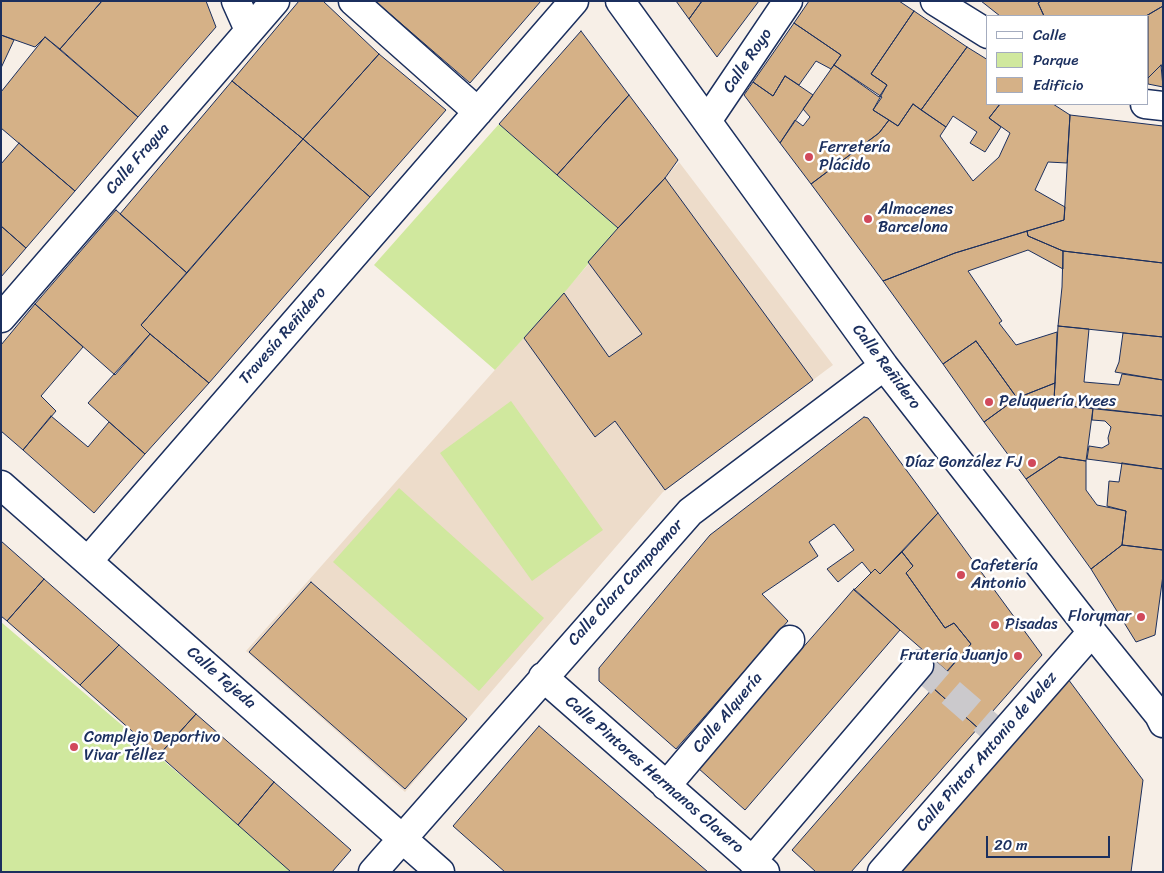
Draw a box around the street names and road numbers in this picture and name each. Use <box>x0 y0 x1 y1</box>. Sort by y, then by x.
street label: Calle Royo <box>719 25 777 97</box>
street label: Calle Fragua <box>102 120 174 198</box>
street label: Travesía Reñidero <box>236 283 330 389</box>
street label: Calle Reñidero <box>848 321 924 413</box>
street label: Calle Clara Campoamor <box>564 516 688 650</box>
street label: Calle Tejeda <box>183 643 259 713</box>
street label: Calle Pintor Antonio de Velez <box>912 668 1062 836</box>
street label: Calle Alquería <box>689 669 767 757</box>
street label: Calle Pintores Hermanos Clavero <box>561 692 747 858</box>

